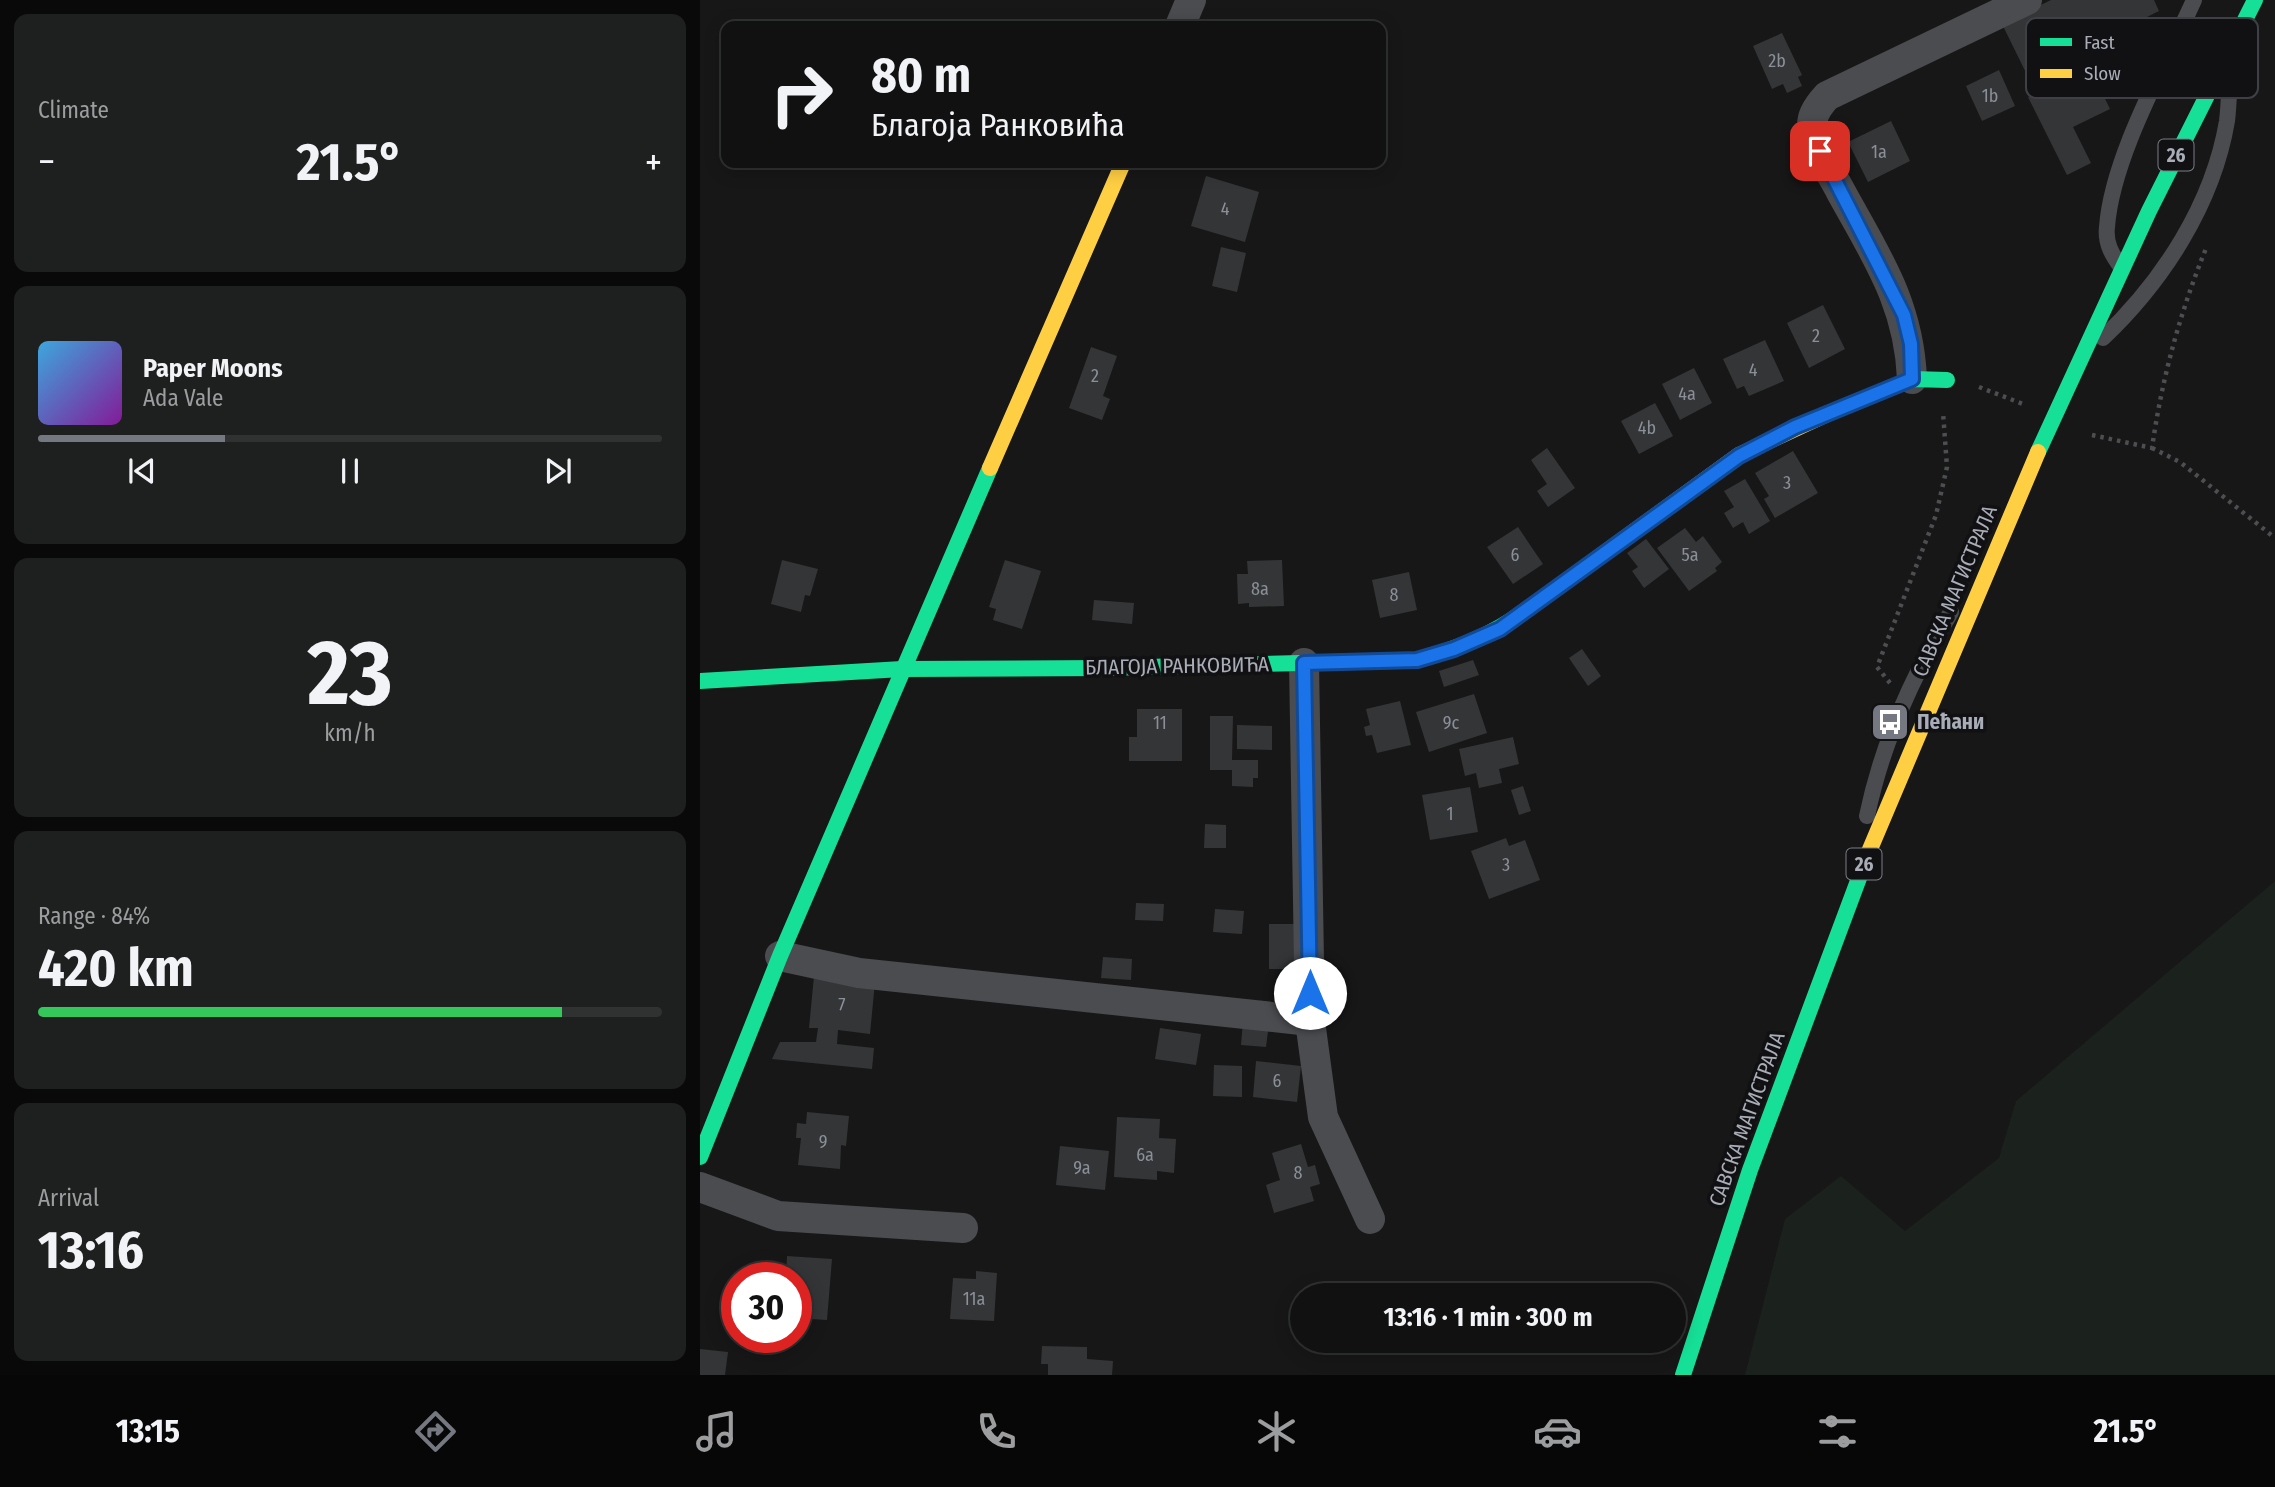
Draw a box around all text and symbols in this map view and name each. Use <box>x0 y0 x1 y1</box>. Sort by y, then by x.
legend <box>2026 18 2258 98</box>
text: Fast <box>2084 31 2115 54</box>
text: 80 m <box>871 46 971 105</box>
icon: right <box>756 49 847 140</box>
house number: 2b <box>1768 50 1786 72</box>
text: Slow <box>2084 62 2121 85</box>
house number: 1b <box>1982 85 1998 107</box>
text: Climate <box>38 96 109 124</box>
text: Благоја Ранковића <box>871 106 1125 144</box>
pin <box>1790 121 1850 181</box>
text: 21.5° <box>296 131 403 194</box>
icon: arrive <box>1801 132 1839 170</box>
text: − <box>38 139 55 185</box>
text: + <box>645 139 662 185</box>
road number: 26 <box>2158 140 2194 170</box>
house number: 1a <box>1871 141 1887 163</box>
house number: 4 <box>1221 198 1230 220</box>
house number: 2 <box>1812 325 1820 347</box>
text: Paper Moons <box>143 353 283 384</box>
house number: 4 <box>1749 359 1758 381</box>
house number: 2 <box>1091 365 1099 387</box>
house number: 4a <box>1678 383 1696 405</box>
text: Ada Vale <box>143 384 223 412</box>
house number: 4b <box>1638 417 1656 439</box>
icon: previous <box>123 452 161 490</box>
icon: pause <box>331 452 369 490</box>
icon: next <box>539 452 577 490</box>
house number: 3 <box>1783 472 1791 494</box>
street label: САВСКА МАГИСТРАЛА <box>1907 501 2003 681</box>
house number: 6 <box>1511 544 1520 566</box>
house number: 5a <box>1681 544 1699 566</box>
house number: 8a <box>1251 578 1269 600</box>
house number: 8 <box>1390 584 1399 606</box>
text: 23 <box>307 619 393 728</box>
street label: БЛАГОЈА РАНКОВИЋА <box>1085 651 1269 681</box>
bus stop icon: Пећани <box>1869 701 1911 743</box>
place label: Пећани <box>1917 709 1984 735</box>
house number: 11 <box>1153 712 1167 734</box>
house number: 9c <box>1443 712 1460 734</box>
text: km/h <box>324 719 376 747</box>
house number: 1 <box>1446 803 1454 825</box>
road number: 26 <box>1846 848 1882 880</box>
house number: 3 <box>1502 854 1510 876</box>
text: Range · 84% <box>38 902 150 930</box>
text: 420 km <box>38 937 194 1000</box>
position arrow <box>1273 956 1347 1030</box>
house number: 7 <box>838 994 846 1016</box>
street label: САВСКА МАГИСТРАЛА <box>1703 1028 1791 1210</box>
house number: 6 <box>1273 1070 1282 1092</box>
house number: 9 <box>819 1131 827 1153</box>
house number: 6a <box>1136 1144 1154 1166</box>
house number: 9a <box>1073 1157 1091 1179</box>
house number: 8 <box>1294 1162 1303 1184</box>
text: Arrival <box>38 1184 99 1212</box>
text: 13:16 <box>38 1219 144 1282</box>
speed limit sign: 30 <box>721 1262 812 1353</box>
house number: 11a <box>963 1288 985 1310</box>
text: 13:16 · 1 min · 300 m <box>1383 1302 1593 1333</box>
icon: directions <box>411 1407 460 1456</box>
icon: music <box>692 1407 741 1456</box>
icon: phone <box>972 1407 1021 1456</box>
icon: climate <box>1252 1407 1301 1456</box>
icon: car <box>1533 1407 1582 1456</box>
icon: filters <box>1813 1407 1862 1456</box>
text: 13:15 <box>116 1412 180 1450</box>
text: 21.5° <box>2093 1412 2159 1450</box>

